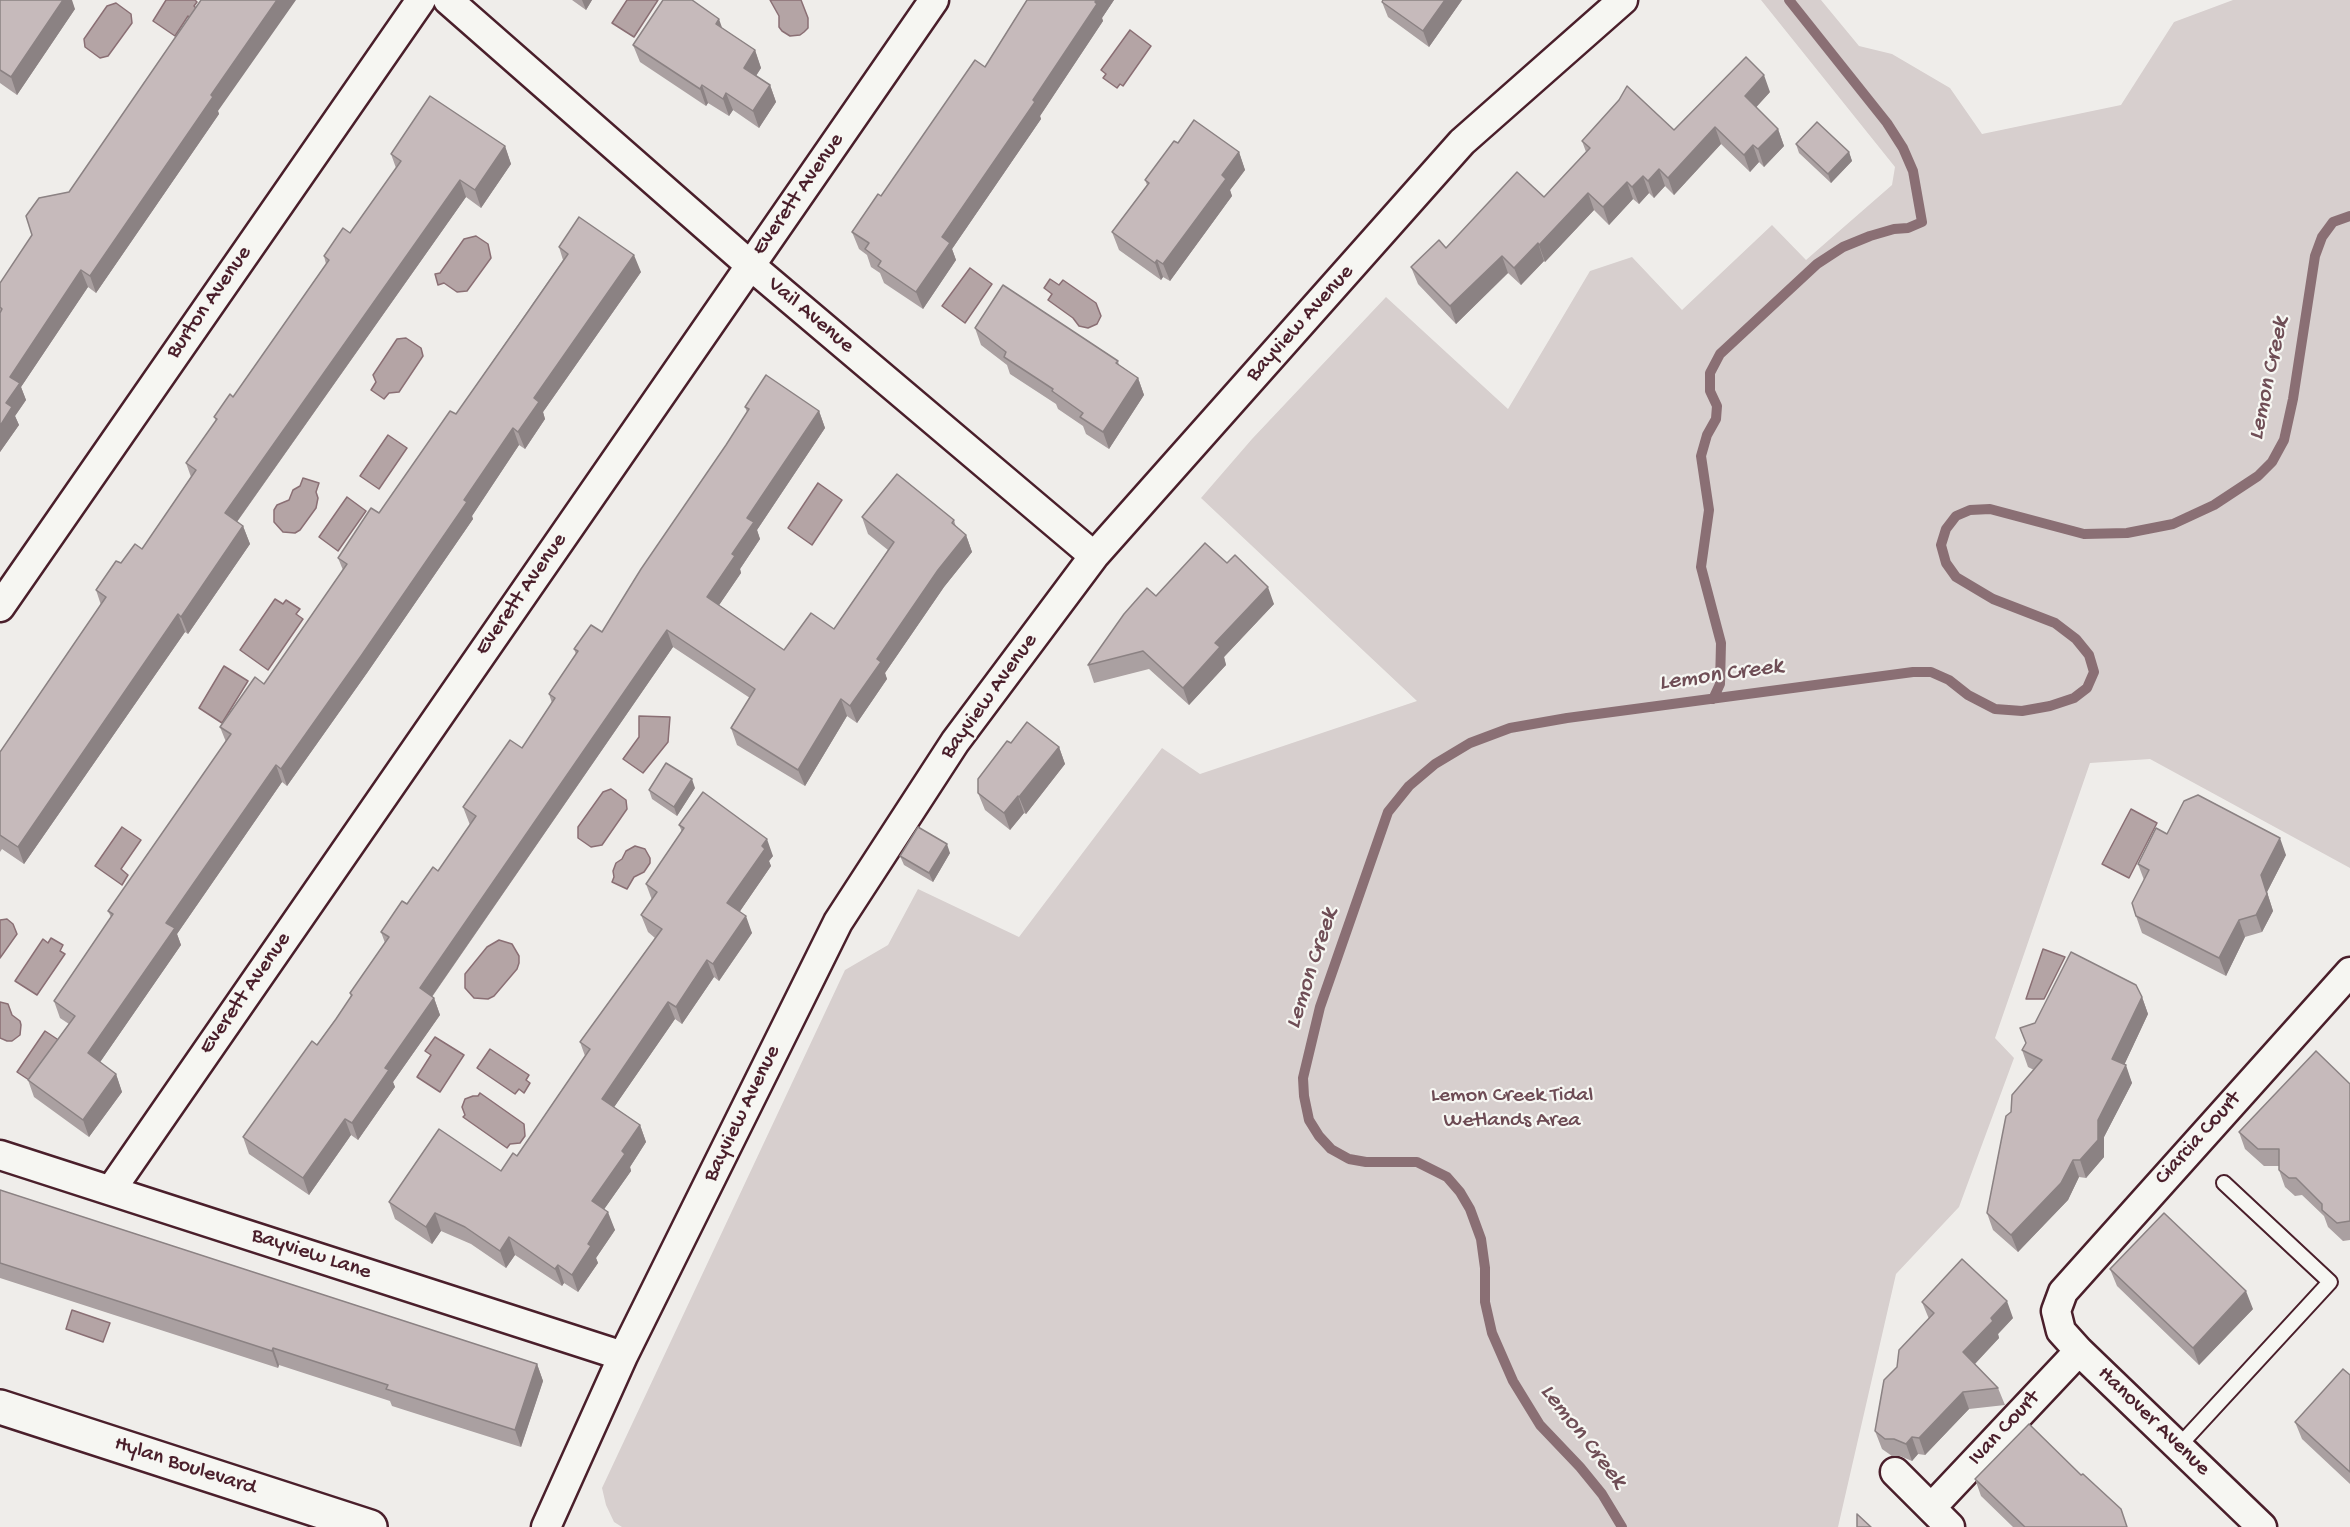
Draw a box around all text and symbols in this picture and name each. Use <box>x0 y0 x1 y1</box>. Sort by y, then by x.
street label: Everett Avenue <box>747 129 851 261</box>
street label: Burton Avenue <box>161 242 259 364</box>
street label: Bayview Avenue <box>1241 260 1361 388</box>
street label: Vail Avenue <box>761 272 859 360</box>
water label: Lemon Creek <box>2243 315 2297 443</box>
street label: Everett Avenue <box>470 529 574 661</box>
street label: Bayview Avenue <box>936 629 1044 765</box>
water label: Lemon Creek <box>1657 653 1785 699</box>
water label: Lemon Creek <box>1280 905 1346 1033</box>
street label: Everett Avenue <box>194 928 298 1060</box>
street label: Bayview Avenue <box>699 1041 787 1187</box>
park label: Lemon Creek Tidal Wetlands Area <box>1431 1084 1593 1136</box>
street label: Ciarcia Court <box>2150 1087 2248 1191</box>
street label: Bayview Lane <box>248 1223 374 1287</box>
street label: Hanover Avenue <box>2091 1361 2215 1483</box>
water label: Lemon Creek <box>1532 1379 1632 1495</box>
street label: Ivan Court <box>1964 1386 2046 1472</box>
street label: Hylan Boulevard <box>111 1432 259 1502</box>

